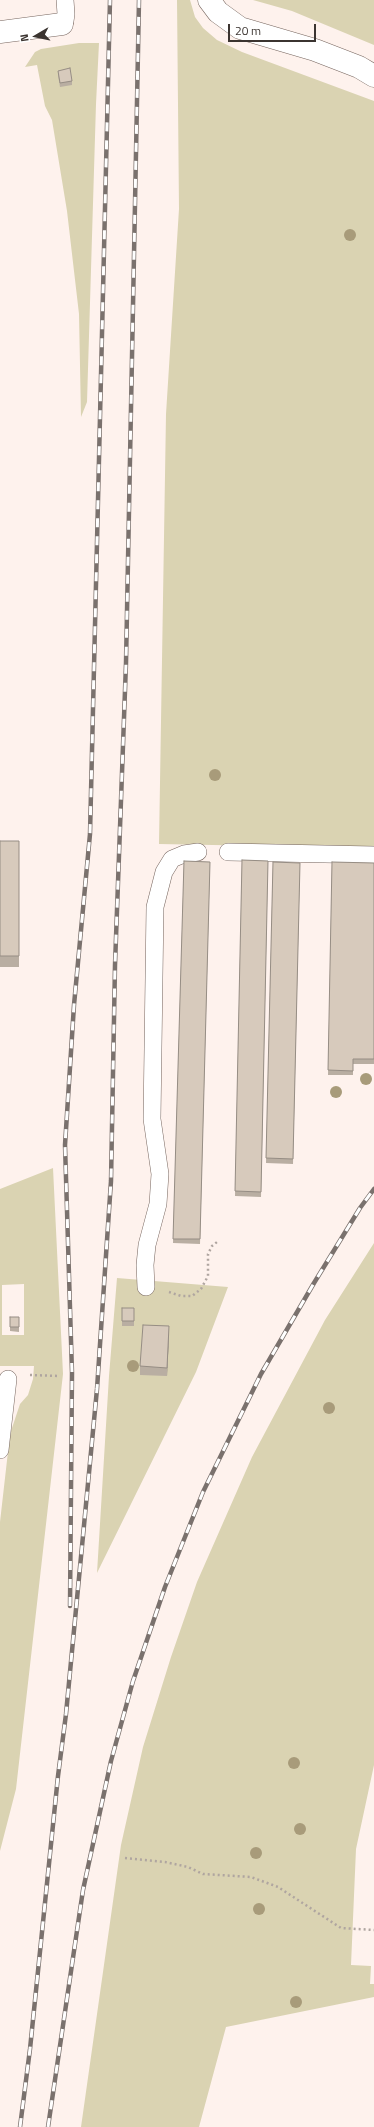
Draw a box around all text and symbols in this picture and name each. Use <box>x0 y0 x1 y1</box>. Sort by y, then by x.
north arrow <box>16 16 56 56</box>
scale bar <box>230 16 318 42</box>
text: 20 m <box>235 21 261 40</box>
text: N <box>16 33 33 43</box>

